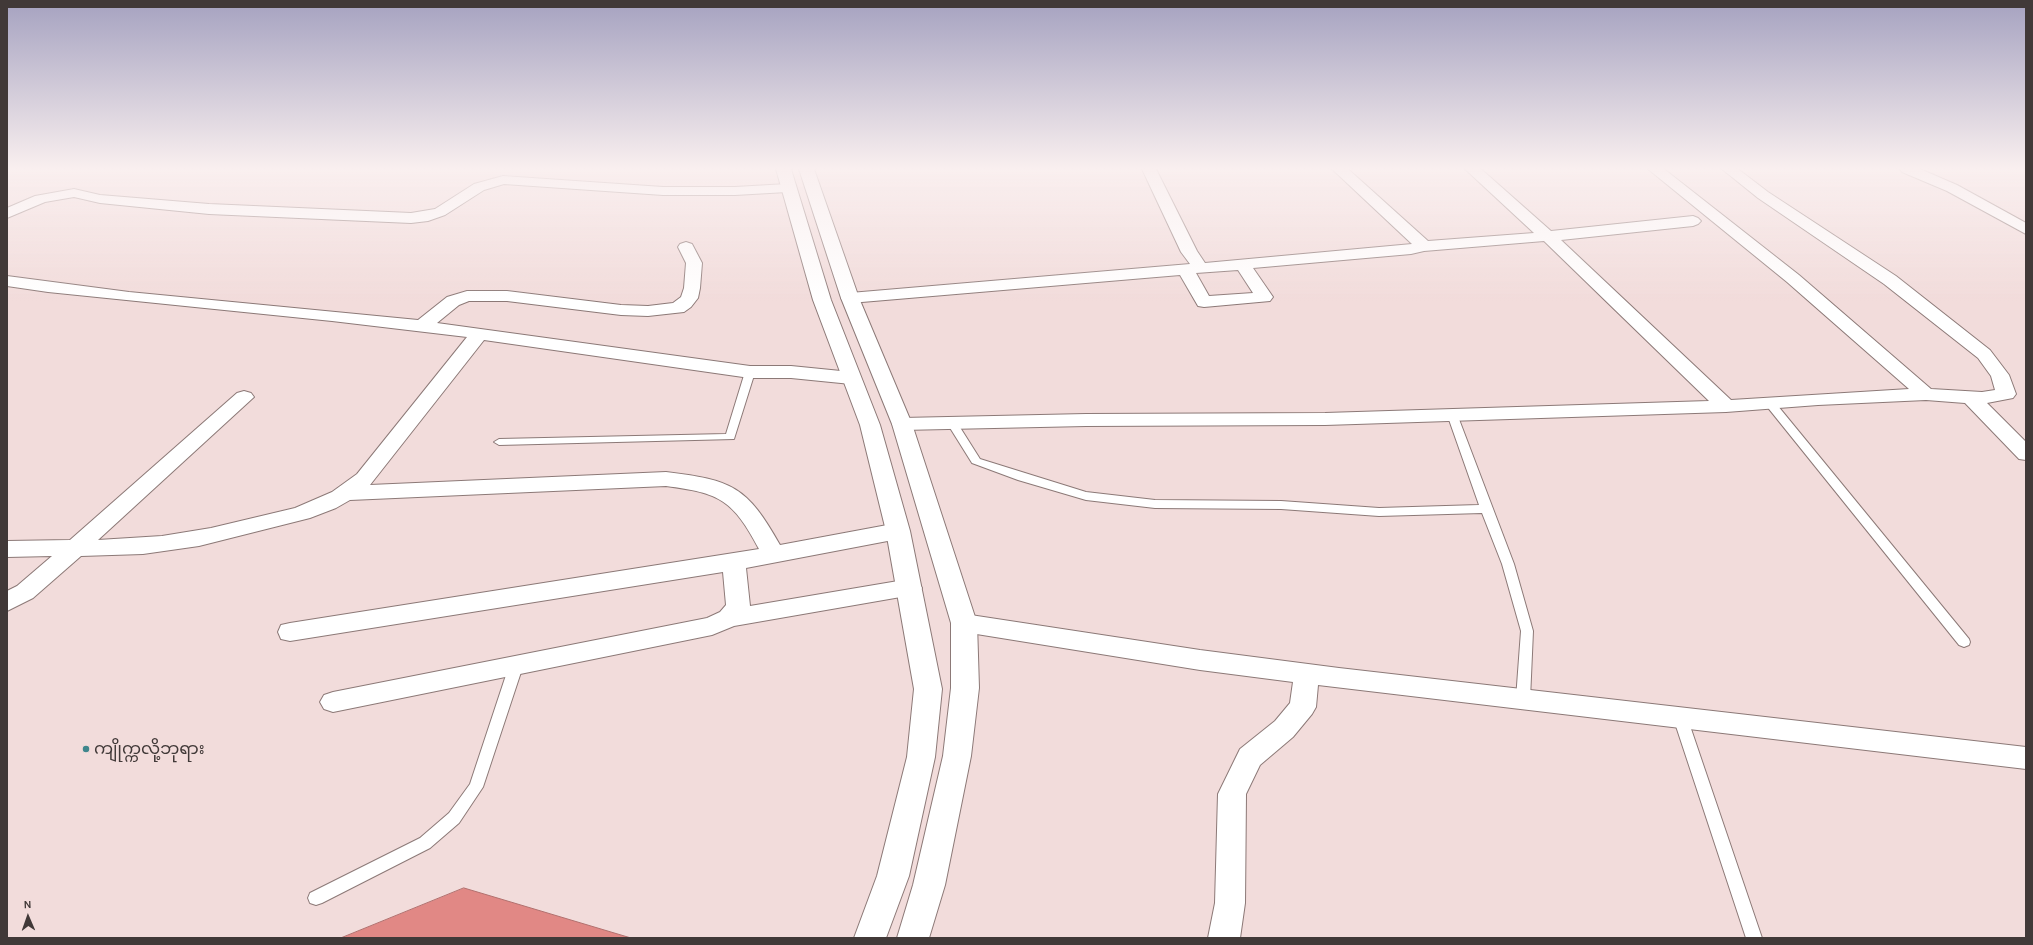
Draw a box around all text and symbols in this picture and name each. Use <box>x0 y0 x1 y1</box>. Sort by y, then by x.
place label: ကျိုက္ကလို့ဘုရား <box>94 739 205 759</box>
marker: ကျိုက္ကလို့ဘုရား <box>81 744 91 754</box>
north arrow <box>8 897 48 937</box>
text: N <box>23 898 32 911</box>

